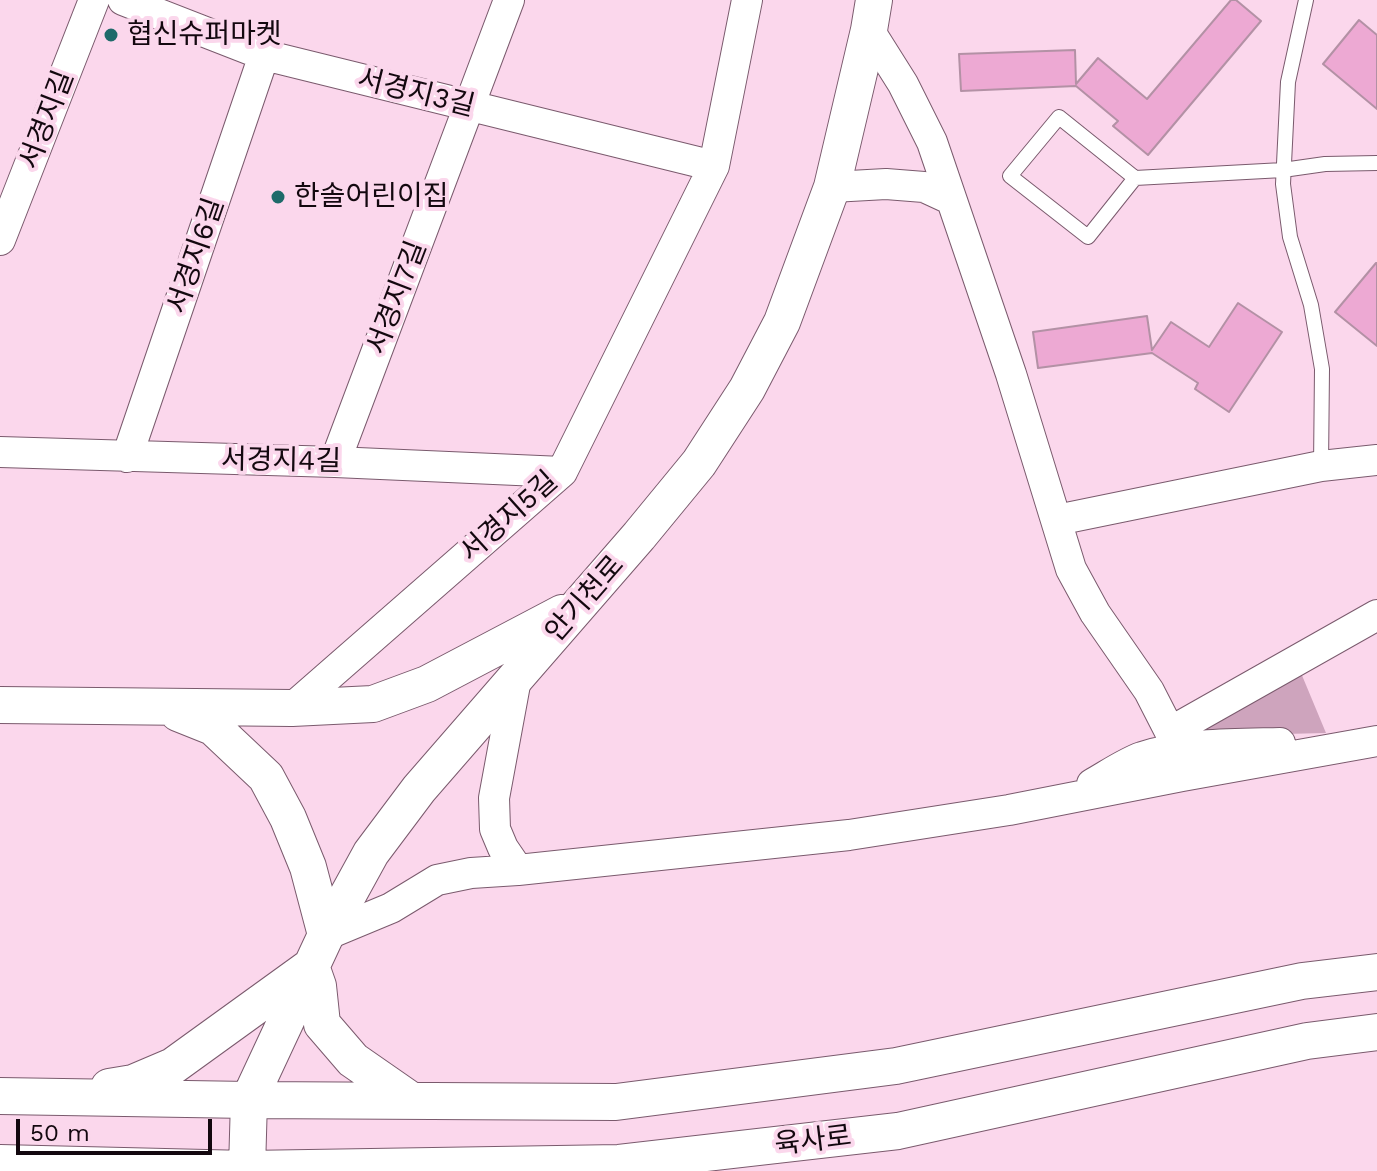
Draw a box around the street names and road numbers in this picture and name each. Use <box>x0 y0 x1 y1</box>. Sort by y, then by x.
street label: 서경지3길 <box>354 62 478 124</box>
street label: 서경지길 <box>13 66 81 174</box>
street label: 서경지6길 <box>161 194 231 318</box>
street label: 서경지7길 <box>360 237 434 359</box>
street label: 서경지4길 <box>221 443 341 479</box>
street label: 서경지5길 <box>453 465 565 569</box>
street label: 안기천로 <box>539 549 631 649</box>
street label: 육사로 <box>773 1120 853 1162</box>

